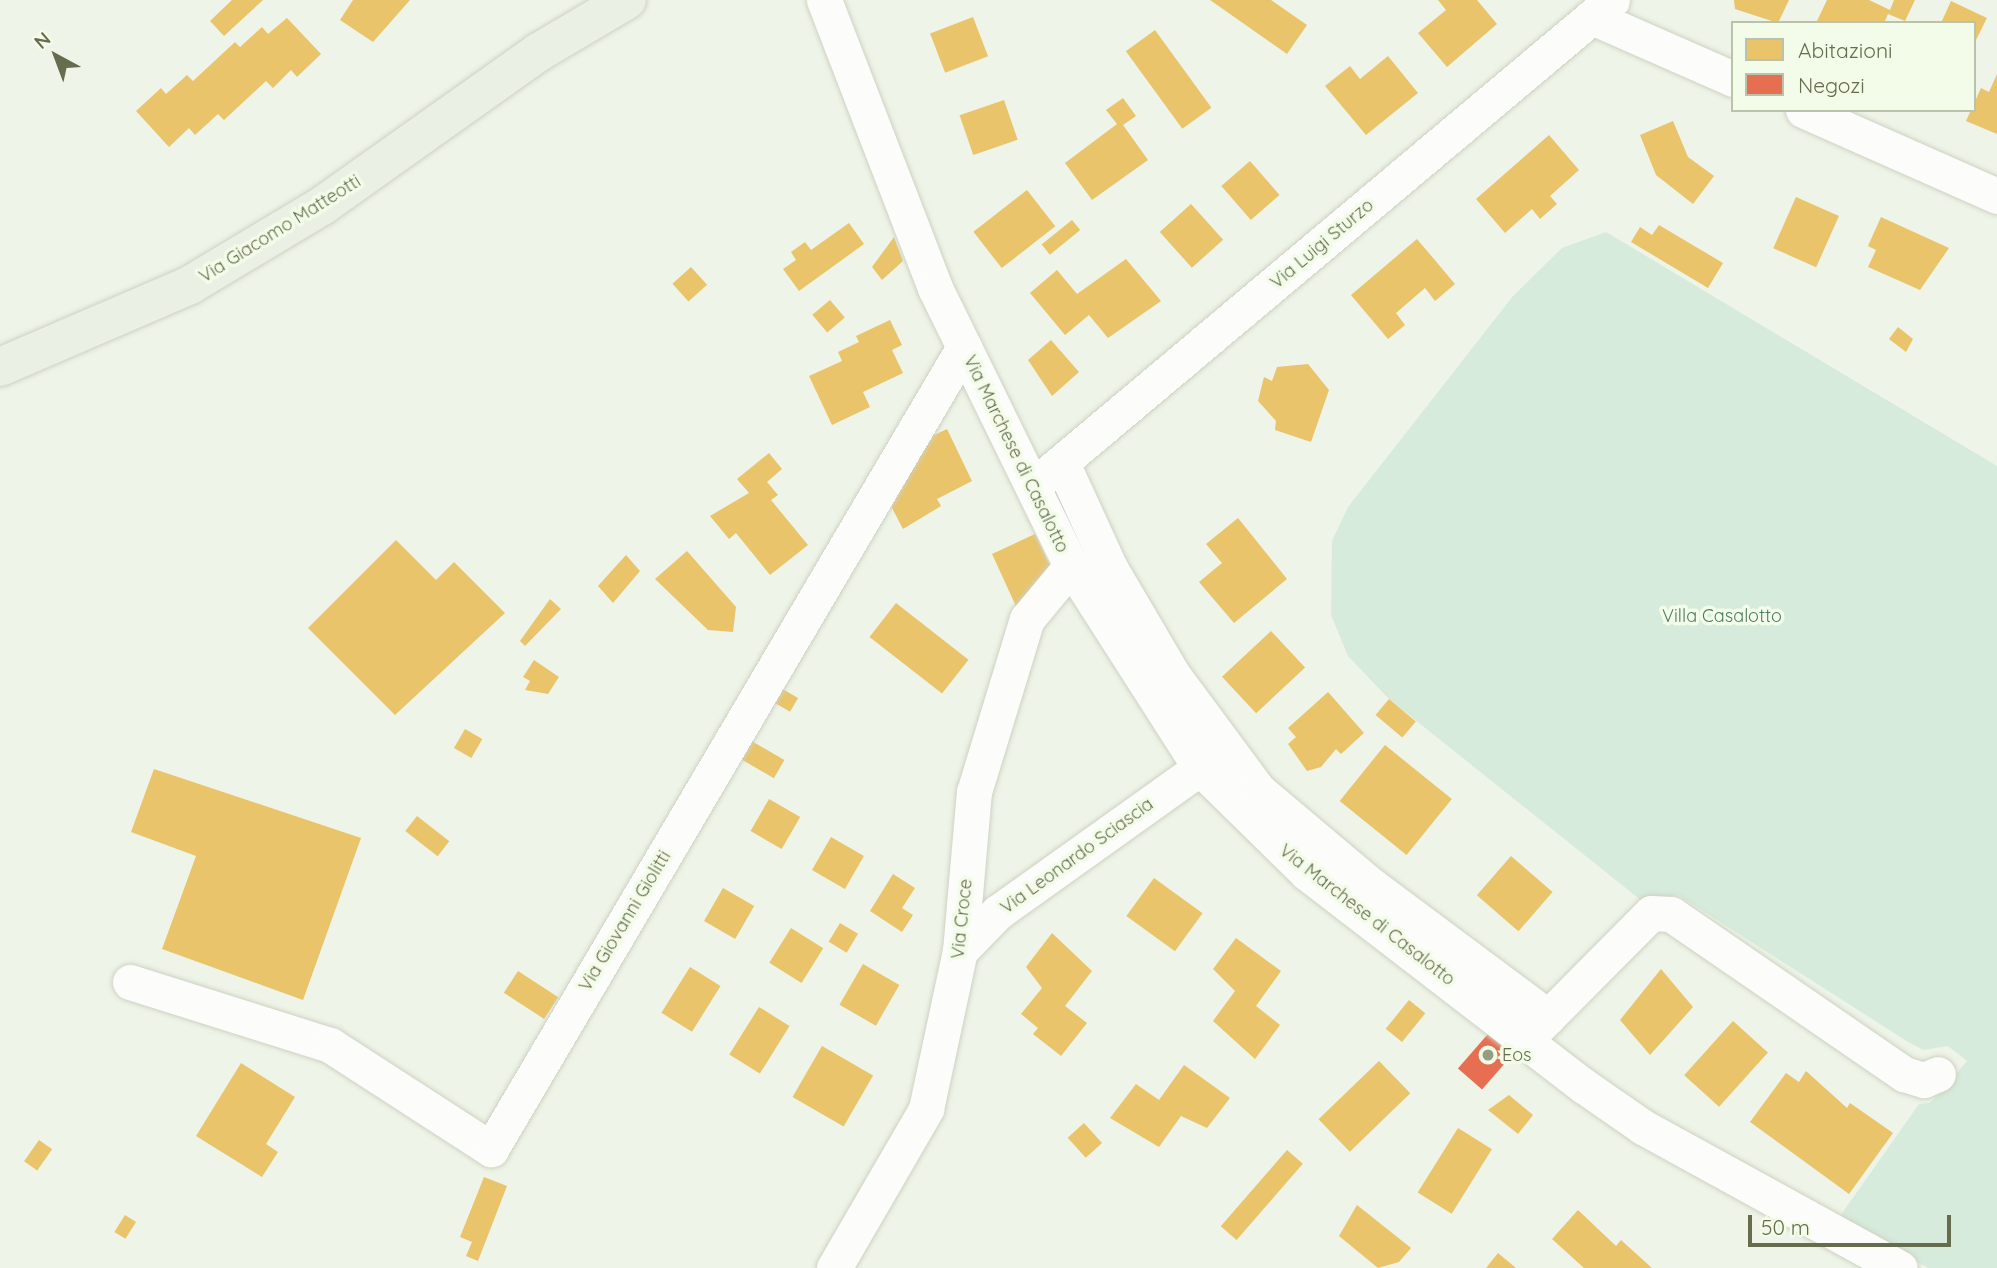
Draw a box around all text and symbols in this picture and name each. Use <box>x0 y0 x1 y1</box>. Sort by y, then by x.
north arrow <box>21 21 91 91</box>
legend <box>1731 21 1976 112</box>
text: N <box>29 27 55 54</box>
text: Abitazioni <box>1798 37 1893 63</box>
text: Negozi <box>1798 72 1865 98</box>
street label: Via Giacomo Matteotti <box>195 170 365 288</box>
street label: Via Luigi Sturzo <box>1266 195 1378 293</box>
street label: Via Marchese di Casalotto <box>959 352 1073 556</box>
park label: Villa Casalotto <box>1662 605 1782 627</box>
street label: Via Leonardo Sciascia <box>996 793 1158 919</box>
street label: Via Marchese di Casalotto <box>1275 840 1459 990</box>
street label: Via Giovanni Giolitti <box>575 847 675 995</box>
street label: Via Croce <box>947 878 977 960</box>
place label: Eos <box>1502 1044 1531 1066</box>
marker: Eos <box>1480 1047 1496 1063</box>
scale bar <box>1752 1202 1955 1246</box>
text: 50 m <box>1761 1214 1810 1240</box>

